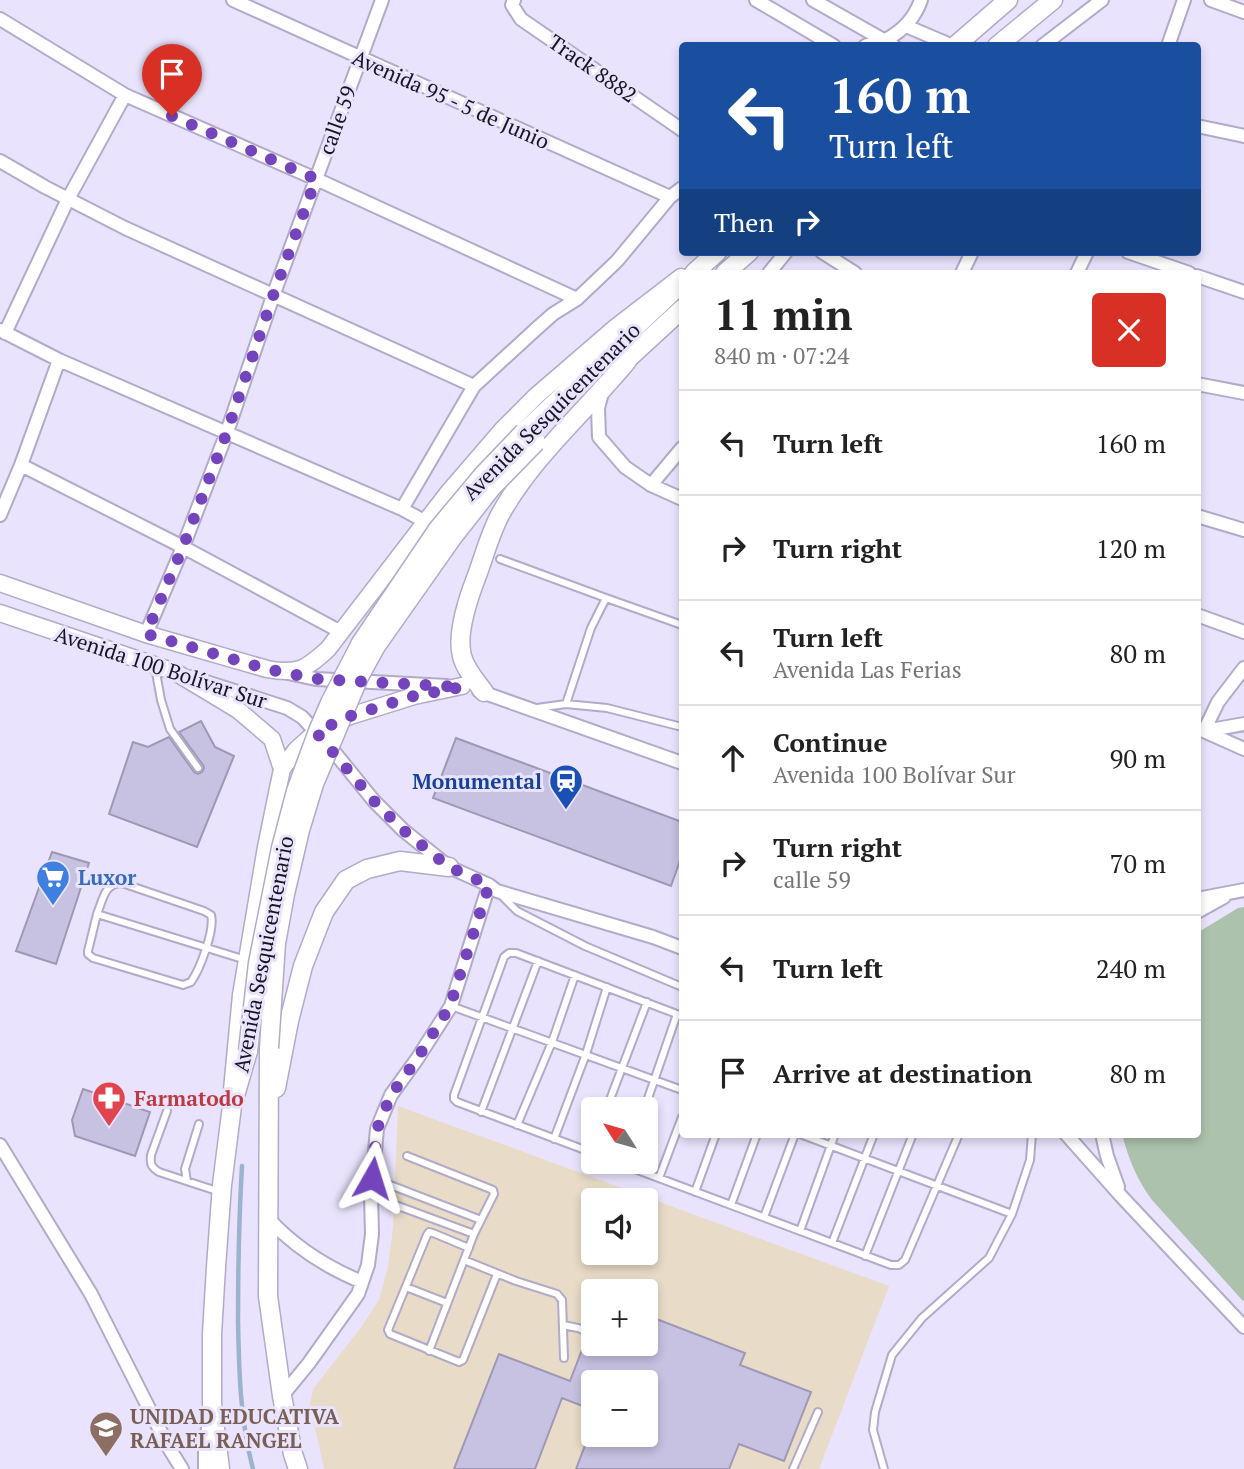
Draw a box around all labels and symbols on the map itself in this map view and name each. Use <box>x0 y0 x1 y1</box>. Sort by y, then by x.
street label: Track 8882 <box>543 27 643 109</box>
street label: Avenida 95 - 5 de Junio <box>348 43 554 155</box>
pin <box>142 44 202 116</box>
street label: calle 59 <box>312 82 362 158</box>
street label: Avenida Sesquicentenario <box>456 316 646 506</box>
street label: Avenida 100 Bolívar Sur <box>51 619 271 715</box>
station icon: Monumental <box>547 762 585 811</box>
place label: Monumental <box>412 767 542 795</box>
street label: Avenida Sesquicentenario <box>226 833 300 1075</box>
supermarket icon: Luxor <box>34 858 72 907</box>
place label: Luxor <box>78 863 136 891</box>
pharmacy icon: Farmatodo <box>90 1079 128 1128</box>
place label: Farmatodo <box>134 1084 244 1112</box>
north arrow <box>581 1097 658 1174</box>
position arrow <box>335 1141 409 1215</box>
place label: UNIDAD EDUCATIVA RAFAEL RANGEL <box>130 1402 340 1454</box>
school or university icon: UNIDAD EDUCATIVA RAFAEL RANGEL <box>87 1409 125 1458</box>

